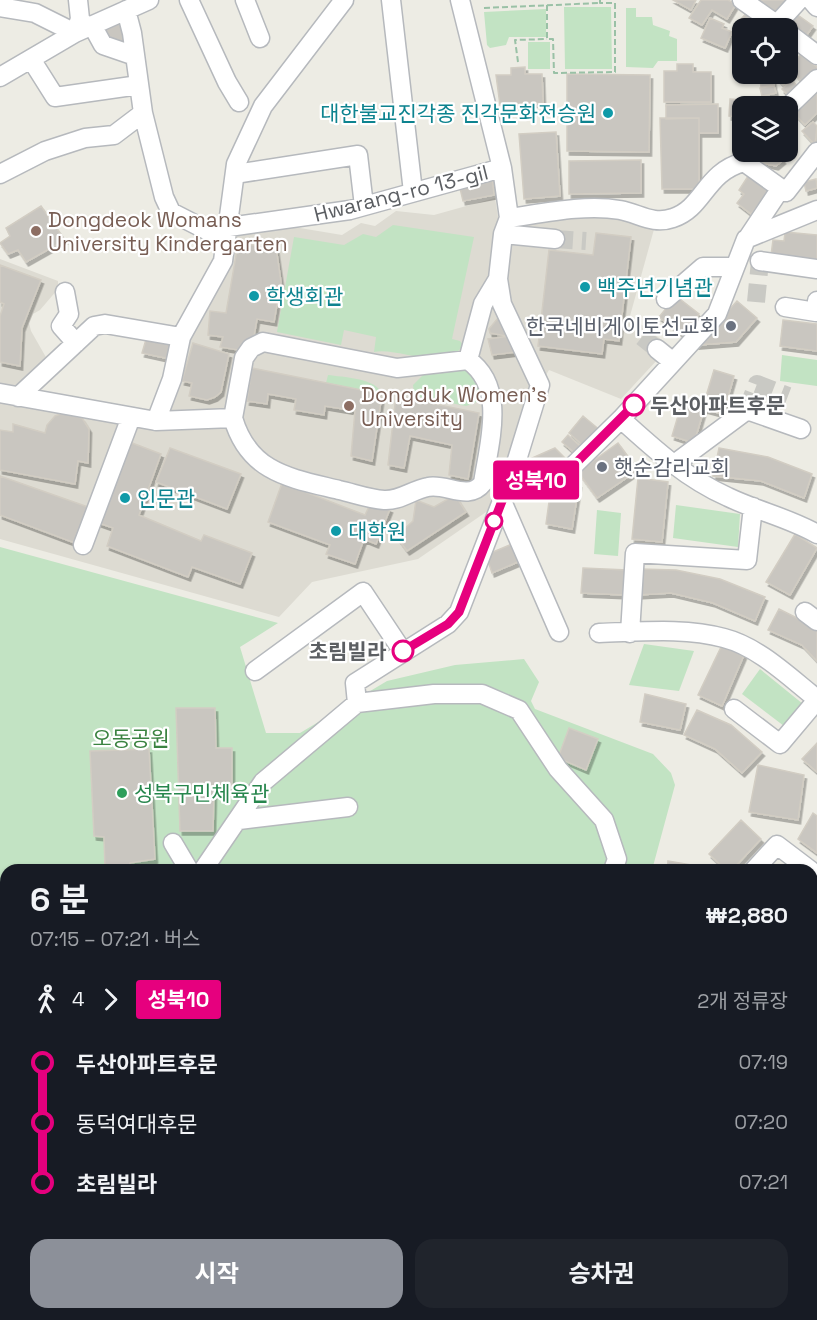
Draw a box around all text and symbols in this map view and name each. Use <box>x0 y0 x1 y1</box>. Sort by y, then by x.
map controls <box>732 18 798 162</box>
button: locate <box>732 18 798 84</box>
button: layers <box>732 96 798 162</box>
place label: 대한불교진각종 진각문화전승원 <box>320 100 596 127</box>
marker: 대한불교진각종 진각문화전승원 <box>601 106 615 120</box>
street label: Hwarang-ro 13-gil <box>311 158 491 228</box>
place label: Dongdeok Womans University Kindergarten <box>48 206 288 257</box>
marker: Dongdeok Womans University Kindergarten <box>29 224 43 238</box>
place label: 백주년기념관 <box>597 274 713 301</box>
marker: 백주년기념관 <box>578 280 592 294</box>
place label: 학생회관 <box>266 283 343 310</box>
marker: 학생회관 <box>247 289 261 303</box>
place label: 한국네비게이토선교회 <box>526 313 719 340</box>
marker: 한국네비게이토선교회 <box>724 319 738 333</box>
place label: Dongduk Women's University <box>361 381 547 432</box>
place label: 두산아파트후문 <box>650 392 785 419</box>
marker: 두산아파트후문 <box>623 394 645 416</box>
marker: Dongduk Women's University <box>342 399 356 413</box>
place label: 햇순감리교회 <box>614 454 730 481</box>
line badge: 성북10 <box>494 460 578 500</box>
marker: 햇순감리교회 <box>595 460 609 474</box>
text: 성북10 <box>505 467 567 494</box>
place label: 인문관 <box>137 485 195 512</box>
marker: 인문관 <box>118 491 132 505</box>
unlabelled marker <box>485 512 503 530</box>
place label: 대학원 <box>348 518 406 545</box>
marker: 대학원 <box>329 524 343 538</box>
place label: 초림빌라 <box>309 638 387 665</box>
marker: 초림빌라 <box>392 640 414 662</box>
park label: 오동공원 <box>92 725 170 752</box>
place label: 성북구민체육관 <box>134 780 269 807</box>
marker: 성북구민체육관 <box>115 786 129 800</box>
text: 6 분 <box>30 879 89 921</box>
text: ₩2,880 <box>705 901 788 929</box>
text: 07:15 – 07:21 · 버스 <box>30 926 200 952</box>
icon: walk <box>30 983 63 1016</box>
icon: forward <box>94 983 127 1016</box>
text: 4 <box>72 986 85 1012</box>
text: 성북10 <box>148 986 209 1013</box>
text: 2개 정류장 <box>697 988 788 1014</box>
text: 07:19 <box>739 1049 788 1075</box>
text: 두산아파트후문 <box>76 1050 218 1078</box>
text: 07:20 <box>734 1109 788 1135</box>
text: 동덕여대후문 <box>76 1110 197 1138</box>
text: 07:21 <box>739 1169 788 1195</box>
text: 초림빌라 <box>76 1170 157 1198</box>
button: 시작 <box>30 1239 403 1308</box>
button: 승차권 <box>415 1239 788 1308</box>

